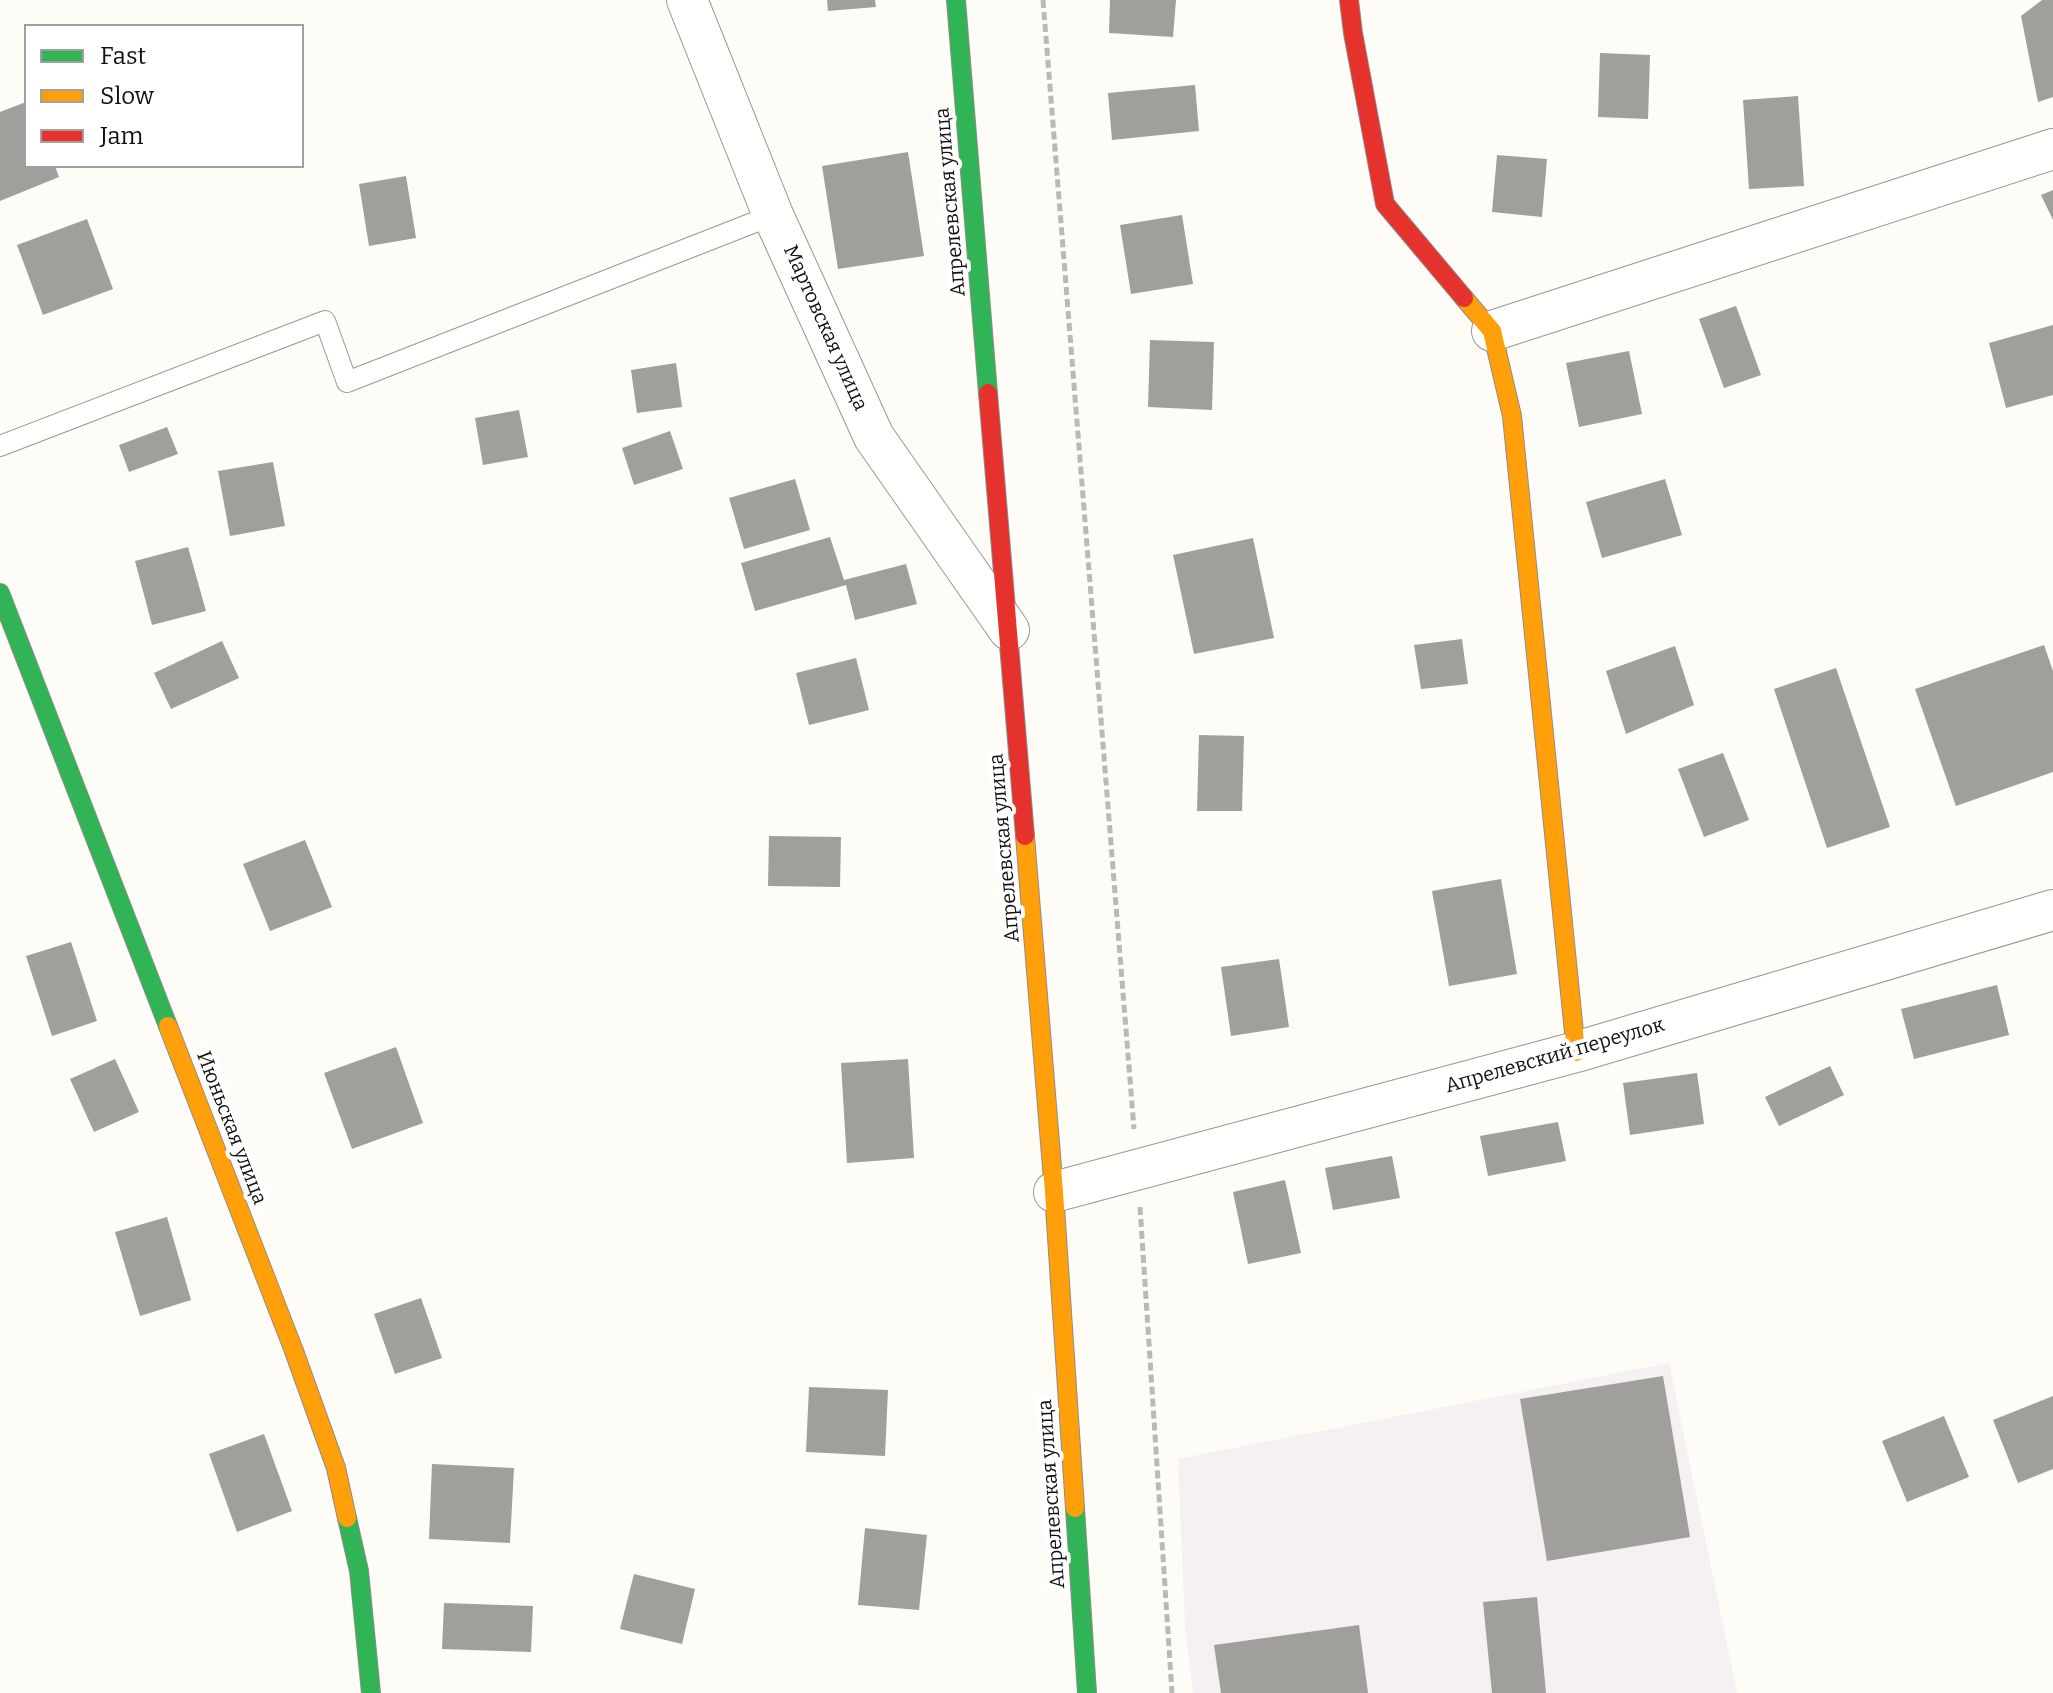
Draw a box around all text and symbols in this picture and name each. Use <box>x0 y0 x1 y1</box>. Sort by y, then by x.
legend <box>24 24 304 168</box>
text: Fast <box>100 42 146 70</box>
text: Slow <box>100 82 154 110</box>
street label: Апрелевская улица <box>931 106 971 298</box>
text: Jam <box>100 122 143 150</box>
street label: Мартовская улица <box>778 241 872 415</box>
street label: Апрелевская улица <box>985 752 1025 944</box>
street label: Апрелевский переулок <box>1443 1013 1667 1099</box>
street label: Июньская улица <box>191 1048 271 1208</box>
street label: Апрелевская улица <box>1033 1399 1071 1589</box>

